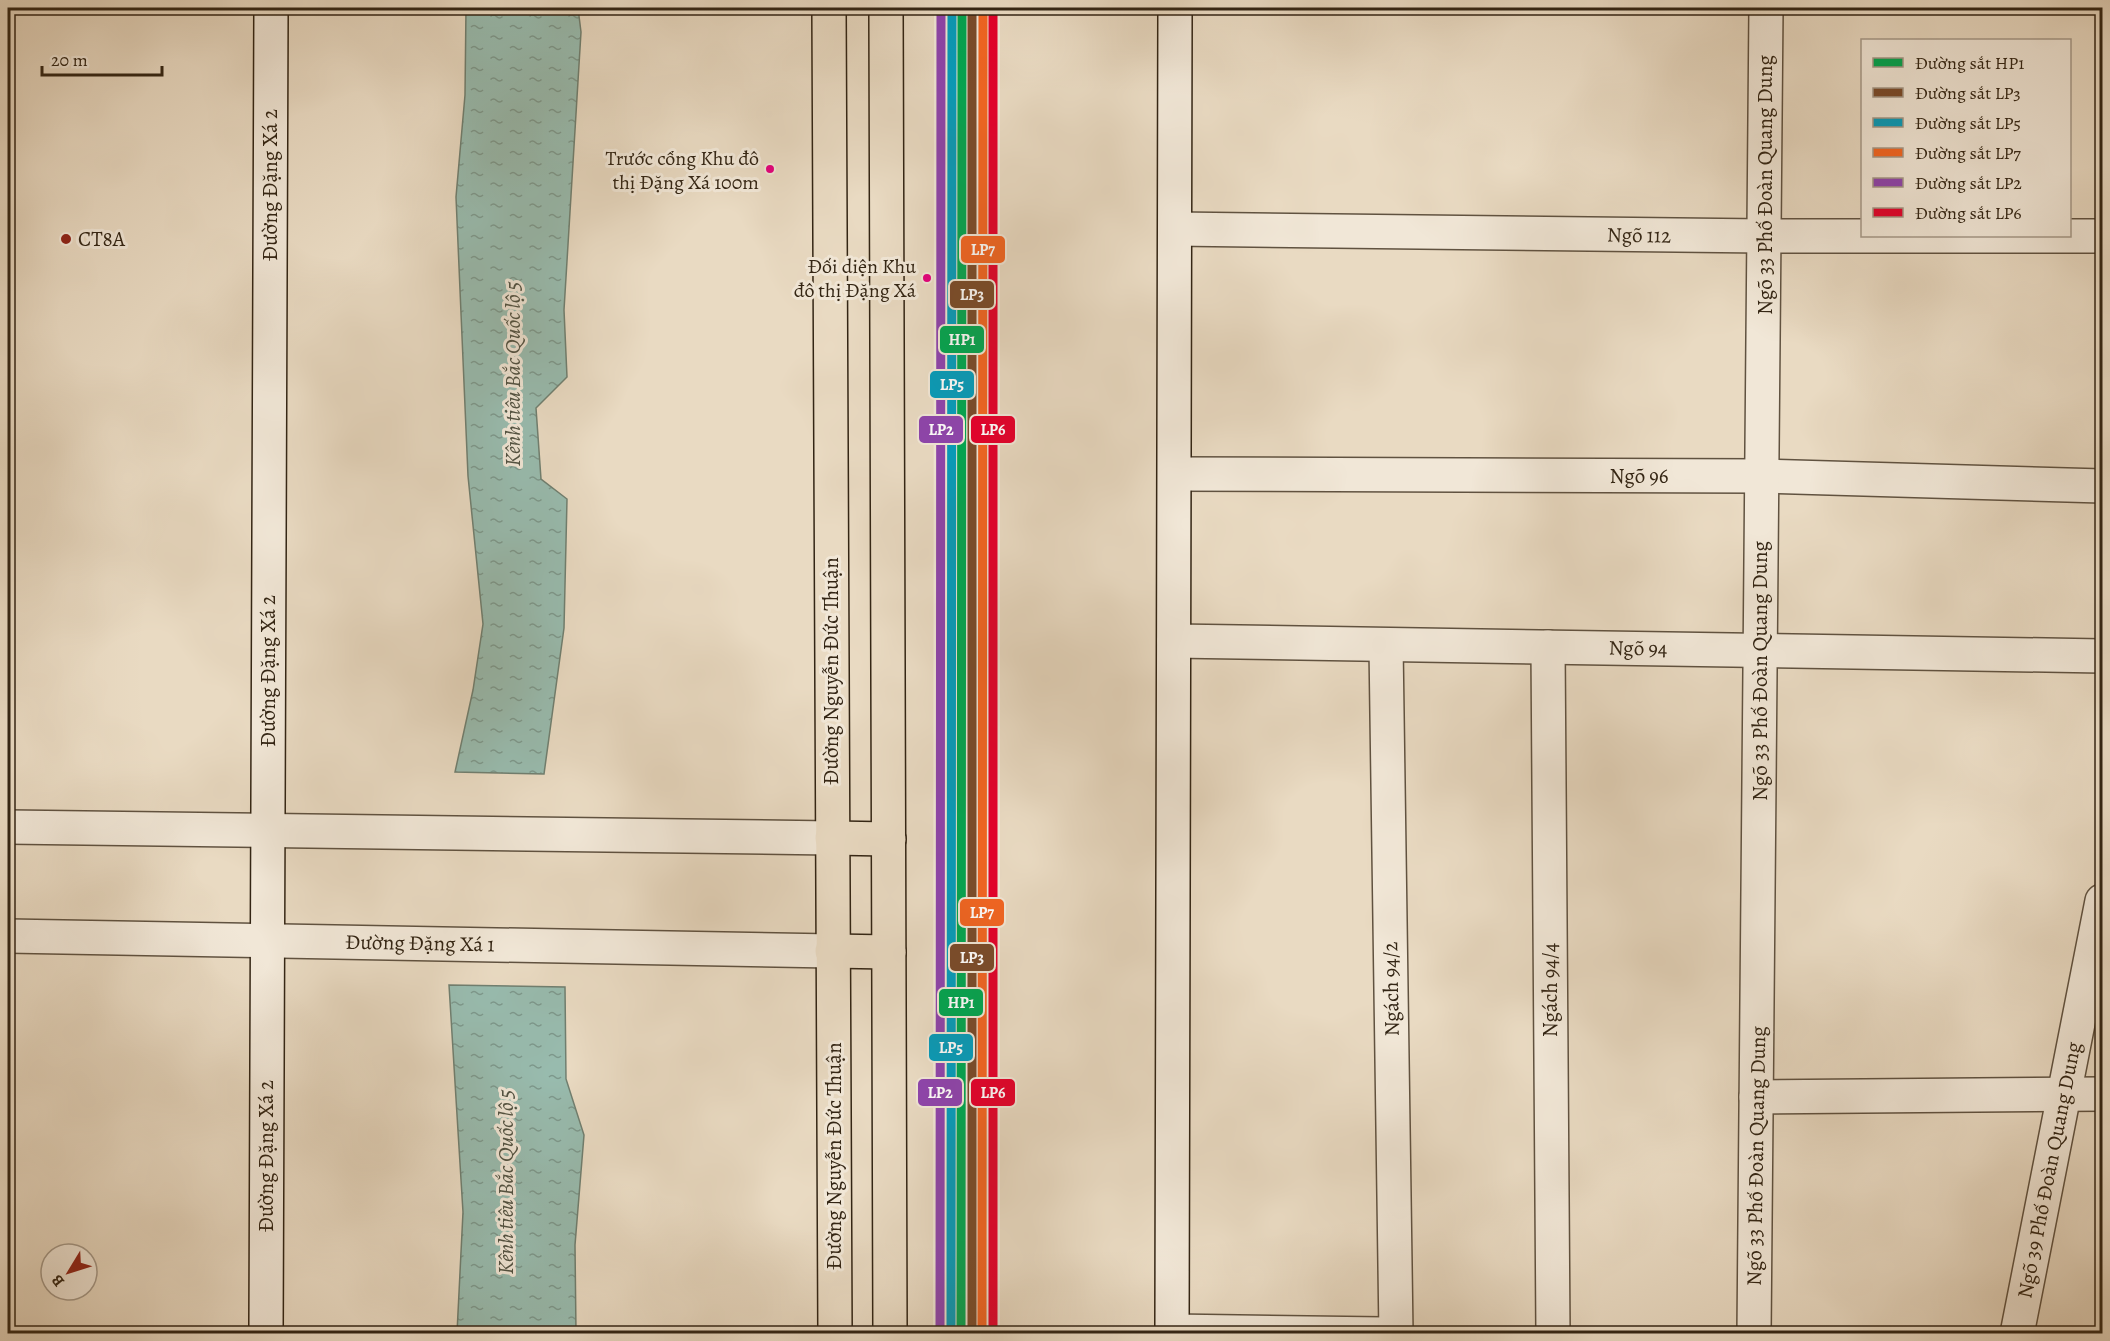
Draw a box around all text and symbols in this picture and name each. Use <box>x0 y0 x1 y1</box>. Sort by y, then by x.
scale bar <box>42 39 162 77</box>
legend <box>1861 39 2071 237</box>
text: 20 m <box>51 48 88 72</box>
text: Đường sắt HP1 <box>1915 51 2024 75</box>
street label: Ngõ 33 Phố Đoàn Quang Dung <box>1751 55 1779 315</box>
text: Đường sắt LP3 <box>1915 81 2021 105</box>
street label: Đường Đặng Xá 2 <box>256 109 284 261</box>
text: Đường sắt LP5 <box>1915 111 2021 135</box>
text: Đường sắt LP7 <box>1915 141 2021 165</box>
place label: Trước cổng Khu đô thị Đặng Xá 100m <box>605 145 759 196</box>
marker: Trước cổng Khu đô thị Đặng Xá 100m <box>764 163 776 175</box>
text: Đường sắt LP2 <box>1915 171 2022 195</box>
text: Đường sắt LP6 <box>1915 201 2022 225</box>
street label: Ngõ 112 <box>1607 220 1671 250</box>
place label: CT8A <box>78 225 126 253</box>
marker: CT8A <box>59 232 73 246</box>
line badge: LP7 <box>960 235 1006 264</box>
text: LP7 <box>971 239 995 261</box>
place label: Đối diện Khu đô thị Đặng Xá <box>794 253 917 304</box>
marker: Đối diện Khu đô thị Đặng Xá <box>921 272 933 284</box>
line badge: LP3 <box>949 280 995 309</box>
water label: Kênh tiêu Bắc Quốc lộ 5 <box>498 281 528 467</box>
text: LP3 <box>960 284 984 306</box>
line badge: HP1 <box>939 325 985 354</box>
text: HP1 <box>949 329 976 351</box>
line badge: LP5 <box>929 370 975 399</box>
text: LP5 <box>940 374 964 396</box>
line badge: LP2 <box>918 415 964 444</box>
line badge: LP6 <box>970 415 1016 444</box>
text: LP2 <box>928 419 954 441</box>
text: LP6 <box>981 419 1006 441</box>
street label: Ngõ 96 <box>1609 462 1669 490</box>
street label: Ngõ 33 Phố Đoàn Quang Dung <box>1746 541 1774 801</box>
street label: Đường Nguyễn Đức Thuận <box>817 557 845 785</box>
street label: Đường Đặng Xá 2 <box>254 595 282 747</box>
street label: Ngõ 94 <box>1608 633 1668 663</box>
line badge: LP7 <box>959 898 1005 927</box>
text: LP7 <box>970 902 994 924</box>
street label: Đường Đặng Xá 1 <box>345 928 495 958</box>
street label: Ngách 94/2 <box>1376 941 1406 1037</box>
line badge: LP3 <box>949 943 995 972</box>
street label: Ngách 94/4 <box>1536 943 1564 1037</box>
text: LP3 <box>960 947 984 969</box>
line badge: HP1 <box>938 988 984 1017</box>
text: HP1 <box>948 992 975 1014</box>
street label: Ngõ 33 Phố Đoàn Quang Dung <box>1740 1025 1772 1286</box>
line badge: LP5 <box>928 1033 974 1062</box>
text: LP5 <box>939 1037 963 1059</box>
street label: Ngõ 39 Phố Đoàn Quang Dung <box>2010 1039 2088 1301</box>
street label: Đường Nguyễn Đức Thuận <box>820 1042 848 1270</box>
line badge: LP2 <box>917 1078 963 1107</box>
line badge: LP6 <box>970 1078 1016 1107</box>
street label: Đường Đặng Xá 2 <box>252 1080 280 1232</box>
text: LP2 <box>927 1082 953 1104</box>
text: LP6 <box>981 1082 1006 1104</box>
water label: Kênh tiêu Bắc Quốc lộ 5 <box>491 1089 521 1275</box>
north arrow <box>39 1242 99 1302</box>
text: B <box>46 1270 70 1291</box>

